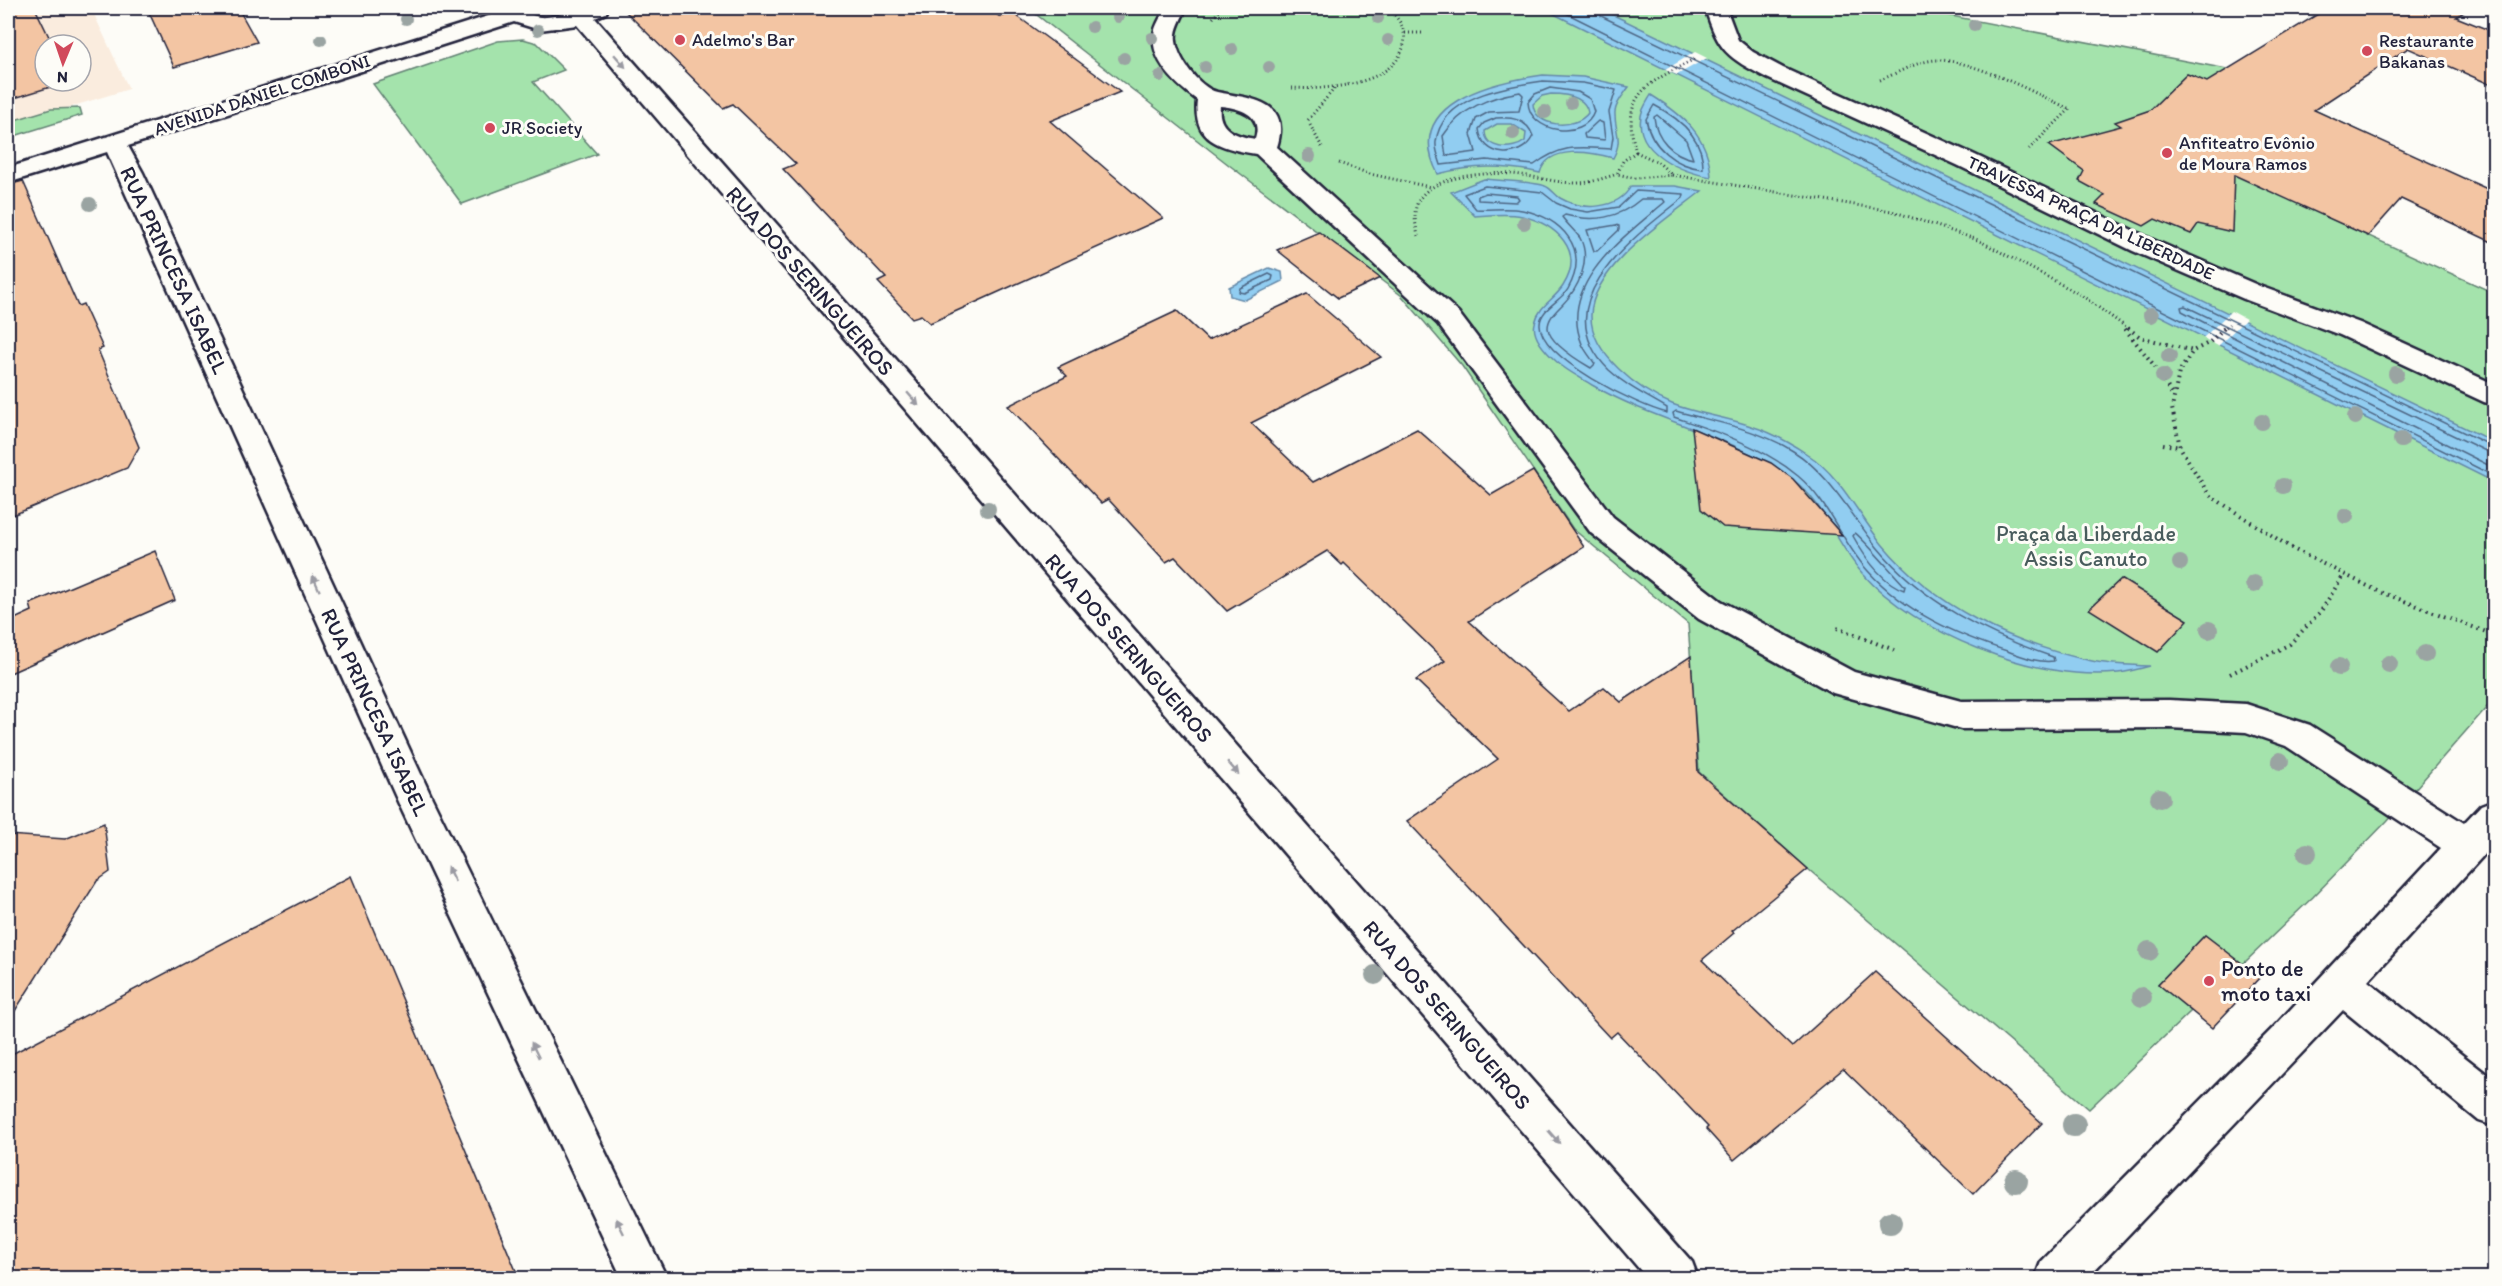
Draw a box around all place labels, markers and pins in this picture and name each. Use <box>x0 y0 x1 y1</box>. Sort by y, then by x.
place label: Adelmo's Bar <box>692 29 795 51</box>
place label: Restaurante Bakanas <box>2379 30 2474 73</box>
marker: Adelmo's Bar <box>673 33 687 47</box>
marker: Restaurante Bakanas <box>2360 44 2374 58</box>
place label: JR Society <box>502 117 583 139</box>
marker: JR Society <box>483 121 497 135</box>
place label: Anfiteatro Evônio de Moura Ramos <box>2179 132 2315 175</box>
marker: Anfiteatro Evônio de Moura Ramos <box>2160 146 2174 160</box>
place label: Ponto de moto taxi <box>2221 955 2311 1007</box>
marker: Ponto de moto taxi <box>2202 974 2216 988</box>

